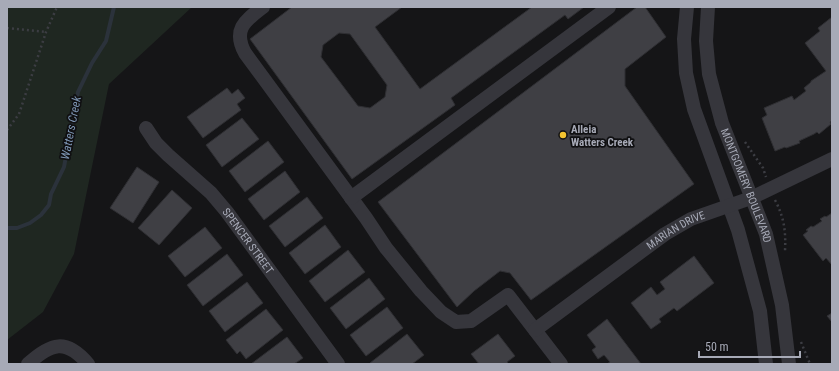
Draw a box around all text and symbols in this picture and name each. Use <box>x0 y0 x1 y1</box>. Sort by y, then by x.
water label: Watters Creek <box>58 94 84 161</box>
place label: Alleia Watters Creek <box>571 123 634 149</box>
street label: MONTGOMERY BOULEVARD <box>718 126 774 244</box>
marker: Alleia Watters Creek <box>558 130 568 140</box>
street label: SPENCER STREET <box>220 205 277 277</box>
street label: MARIAN DRIVE <box>644 208 707 252</box>
scale bar <box>699 333 800 359</box>
text: 50 m <box>705 340 729 354</box>

